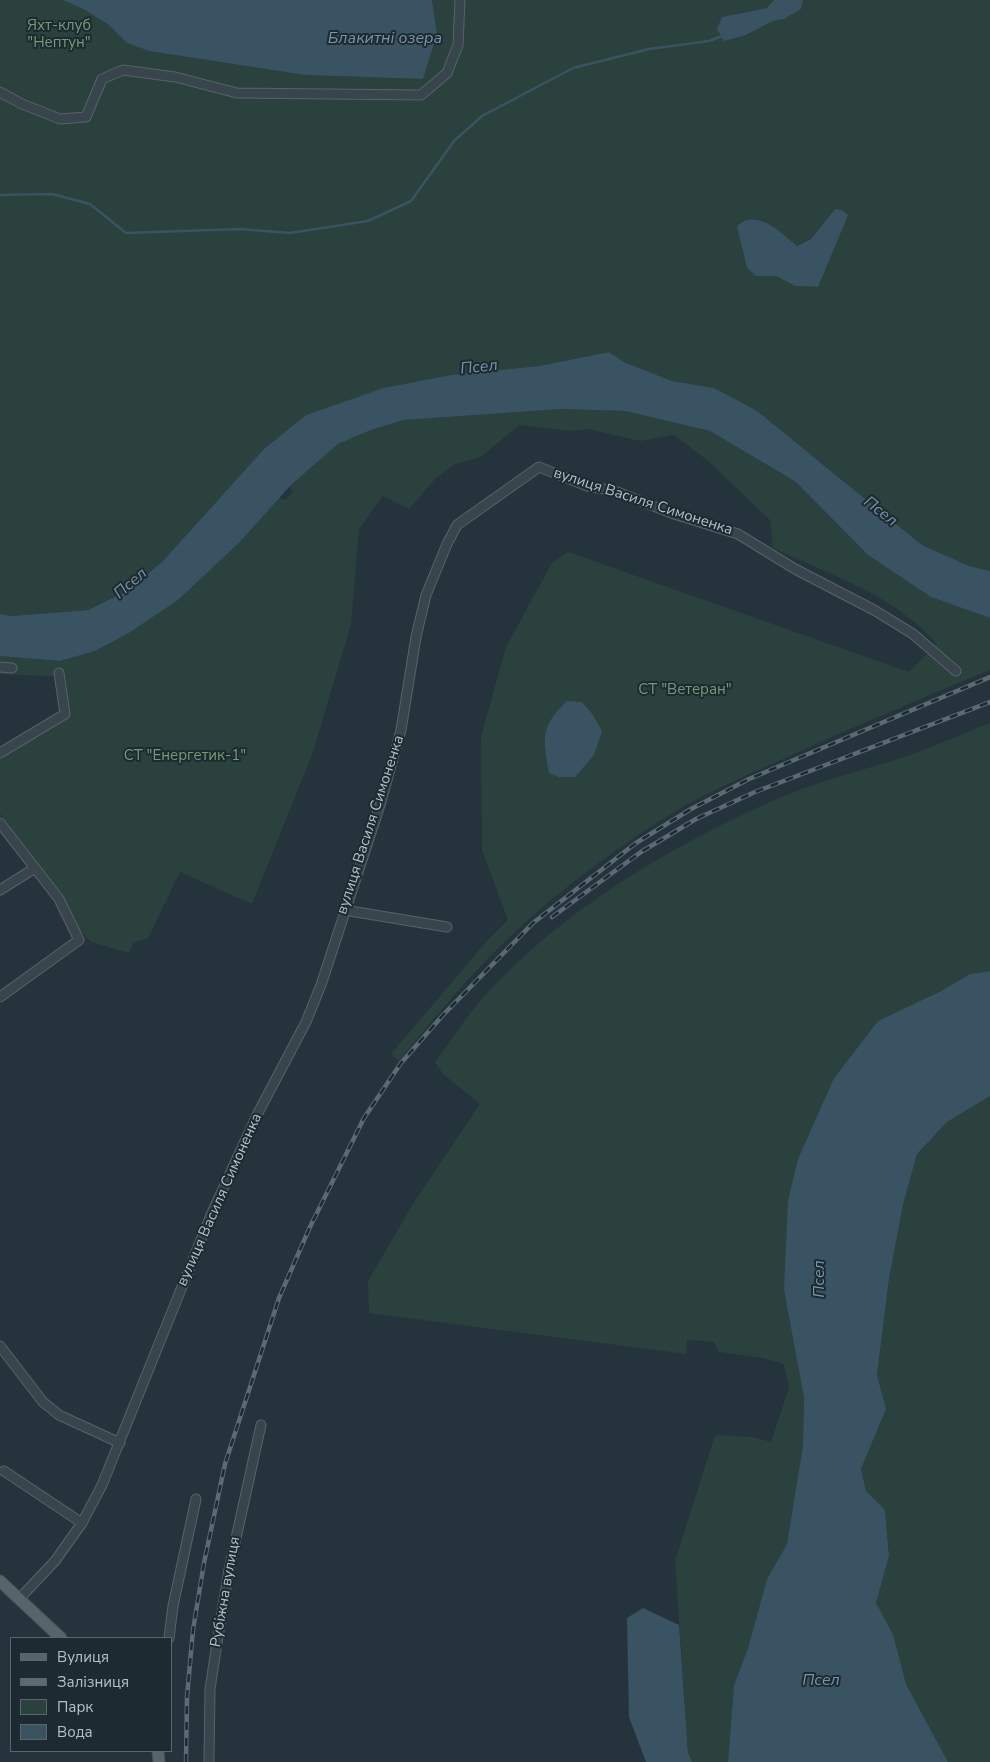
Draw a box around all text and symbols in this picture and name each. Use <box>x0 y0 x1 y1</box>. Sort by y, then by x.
park label: Яхт-клуб "Нептун" <box>27 17 91 52</box>
water label: Блакитні озера <box>328 29 442 49</box>
water label: Псел <box>459 356 499 380</box>
street label: вулиця Василя Симоненка <box>551 464 735 540</box>
water label: Псел <box>859 493 901 531</box>
water label: Псел <box>111 564 151 604</box>
park label: СТ "Ветеран" <box>638 681 732 699</box>
street label: вулиця Василя Симоненка <box>333 733 409 917</box>
park label: СТ "Енергетик-1" <box>124 747 246 765</box>
street label: вулиця Василя Симоненка <box>174 1111 266 1289</box>
water label: Псел <box>810 1260 830 1298</box>
street label: Рубіжна вулиця <box>207 1535 245 1649</box>
legend <box>10 1637 172 1752</box>
text: Вулиця <box>57 1647 109 1667</box>
water label: Псел <box>802 1671 840 1691</box>
text: Залізниця <box>57 1672 129 1692</box>
text: Парк <box>57 1697 93 1717</box>
text: Вода <box>57 1722 93 1742</box>

